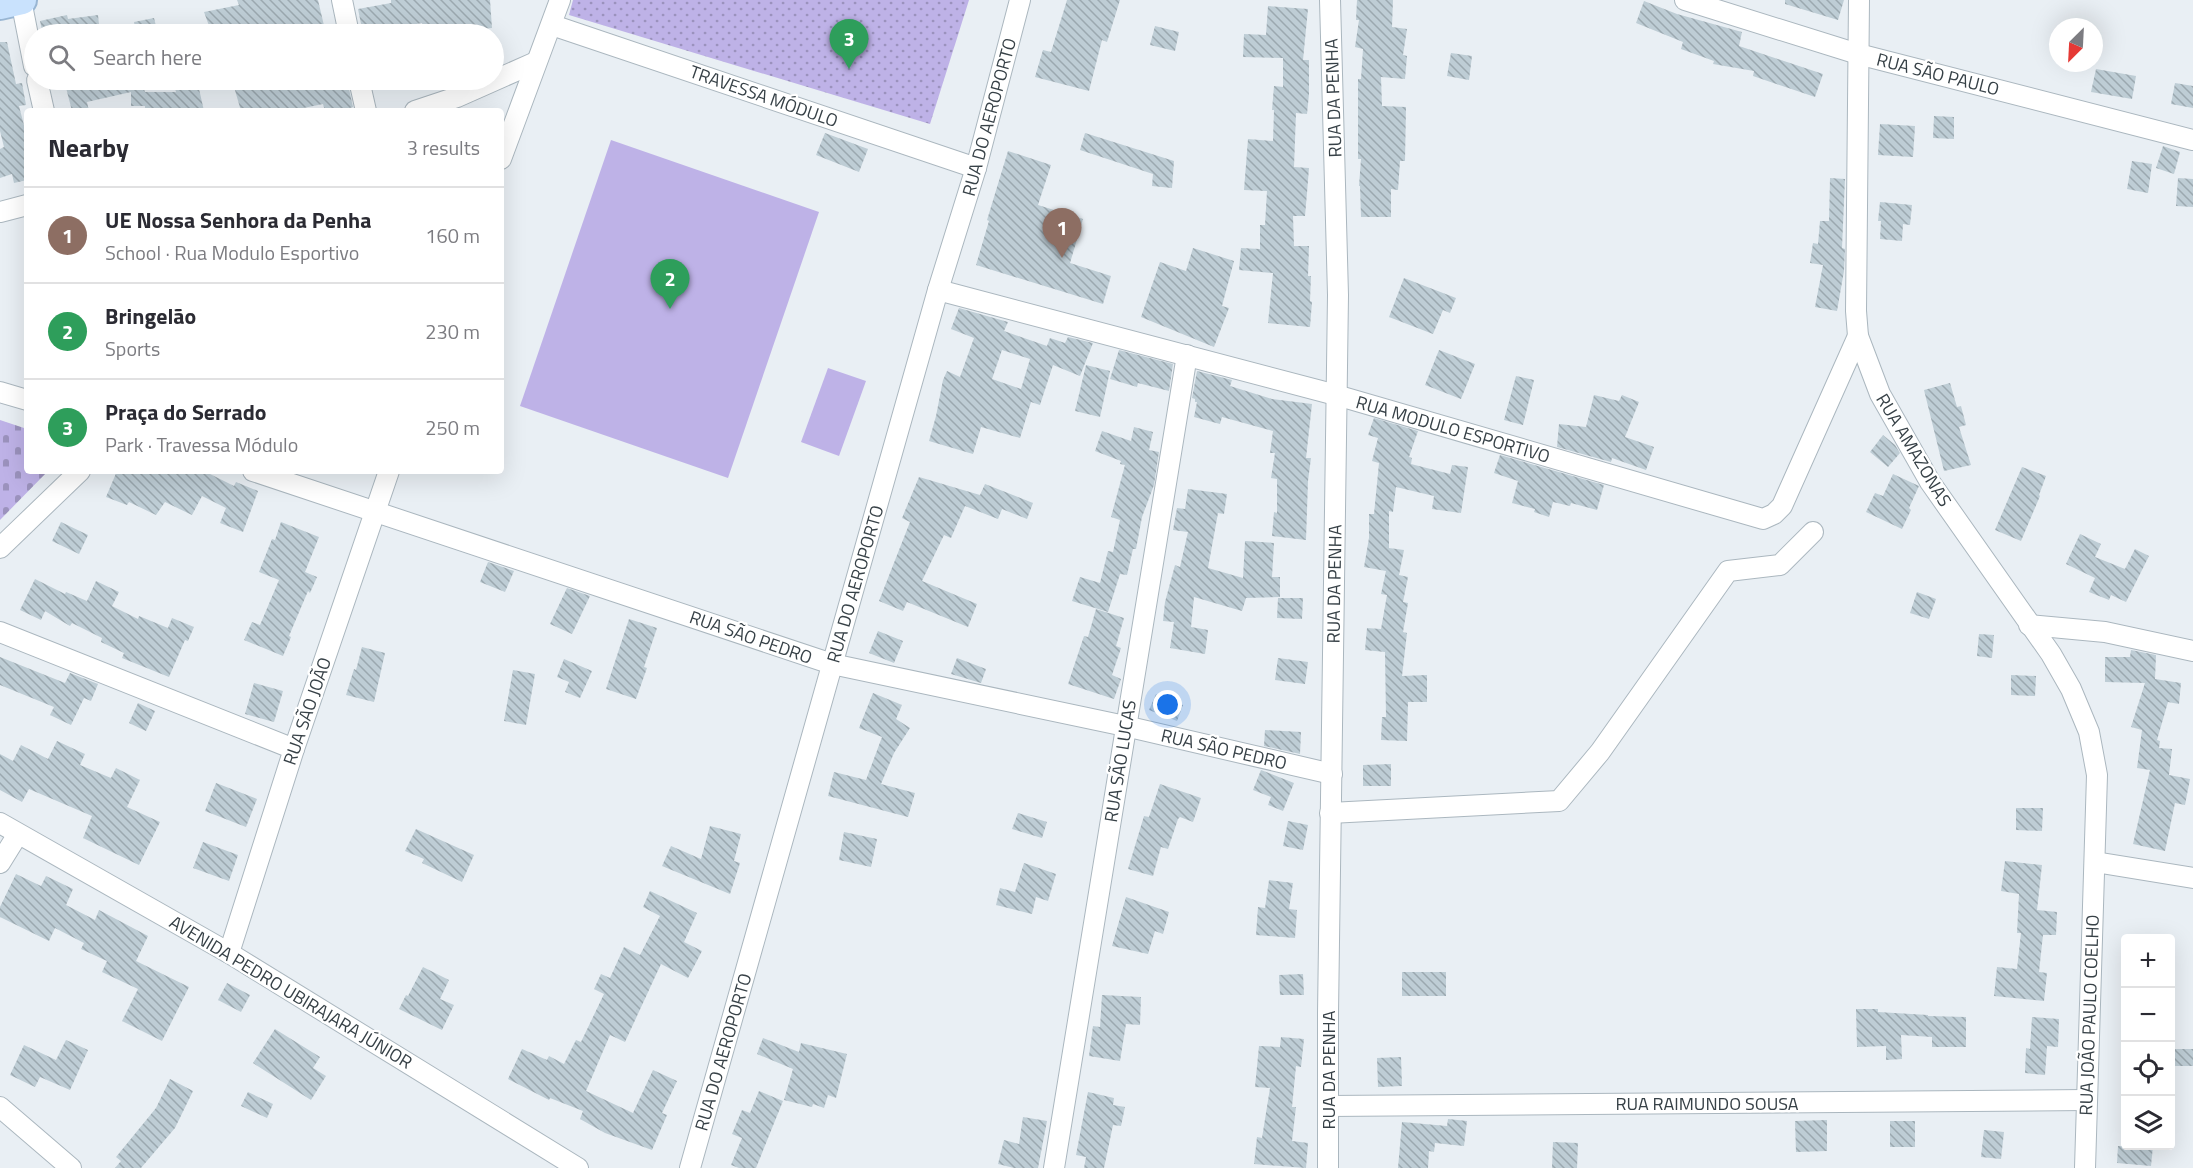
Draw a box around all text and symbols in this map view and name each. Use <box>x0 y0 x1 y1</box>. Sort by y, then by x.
north arrow <box>2049 18 2103 72</box>
pin: 3 <box>830 20 868 69</box>
search box <box>24 24 504 90</box>
street label: RUA DO AEROPORTO <box>955 35 1023 199</box>
street label: RUA DA PENHA <box>1317 38 1349 158</box>
text: Search here <box>93 40 202 74</box>
icon: search <box>45 41 78 74</box>
street label: RUA SÃO PAULO <box>1874 46 2002 102</box>
street label: TRAVESSA MÓDULO <box>686 58 842 134</box>
text: Nearby <box>48 128 129 167</box>
text: 3 results <box>407 132 480 163</box>
text: UE Nossa Senhora da Penha <box>105 203 372 237</box>
pin: 1 <box>1042 208 1082 258</box>
text: 1 <box>62 220 73 251</box>
text: 160 m <box>425 220 480 251</box>
text: School · Rua Modulo Esportivo <box>105 237 359 268</box>
pin: 2 <box>650 260 690 309</box>
text: Bringelão <box>105 299 196 333</box>
text: 2 <box>62 316 73 347</box>
text: 230 m <box>425 316 480 347</box>
text: Sports <box>105 333 160 364</box>
street label: RUA MODULO ESPORTIVO <box>1353 388 1553 470</box>
street label: RUA AMAZONAS <box>1870 388 1958 512</box>
text: Praça do Serrado <box>105 395 266 429</box>
text: 3 <box>62 412 73 443</box>
text: 250 m <box>425 412 480 443</box>
text: Park · Travessa Módulo <box>105 429 298 460</box>
street label: RUA DO AEROPORTO <box>820 502 890 666</box>
street label: RUA DA PENHA <box>1319 524 1349 644</box>
street label: RUA SÃO PEDRO <box>686 603 816 671</box>
street label: RUA SÃO JOÃO <box>276 653 338 769</box>
your location <box>1153 690 1182 719</box>
street label: RUA SÃO LUCAS <box>1097 698 1143 824</box>
street label: RUA SÃO PEDRO <box>1158 721 1290 777</box>
street label: AVENIDA PEDRO UBIRAJARA JÚNIOR <box>164 909 418 1075</box>
street label: RUA JOÃO PAULO COELHO <box>2072 914 2106 1116</box>
map controls <box>2121 934 2175 1150</box>
button: + <box>2121 934 2175 988</box>
street label: RUA DO AEROPORTO <box>688 970 758 1134</box>
button: − <box>2121 988 2175 1042</box>
street label: RUA DA PENHA <box>1315 1010 1342 1129</box>
button: locate <box>2121 1042 2175 1096</box>
street label: RUA RAIMUNDO SOUSA <box>1615 1090 1799 1117</box>
button: layers <box>2121 1096 2175 1150</box>

